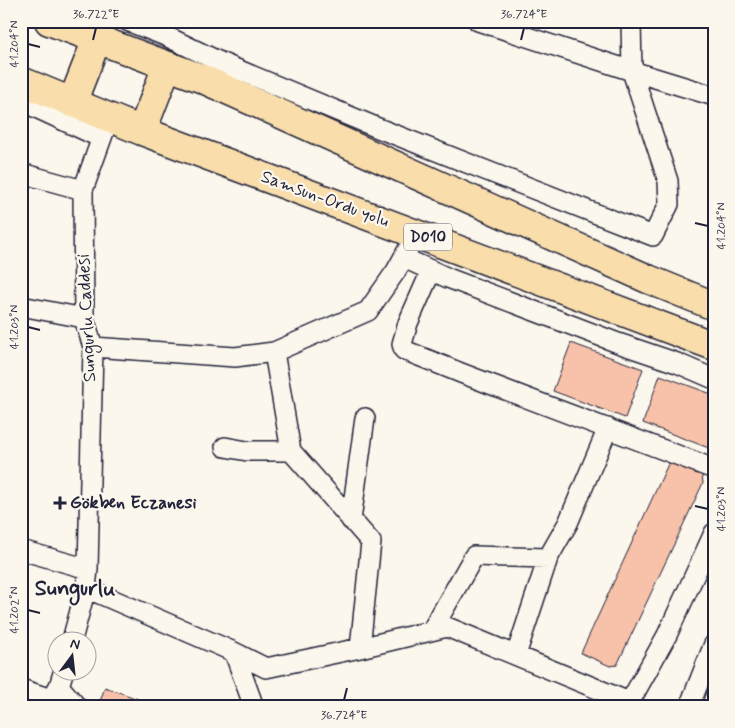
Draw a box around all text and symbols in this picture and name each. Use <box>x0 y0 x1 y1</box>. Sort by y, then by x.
text: 36.722°E <box>73 7 119 23</box>
text: 36.724°E <box>501 7 547 23</box>
text: 41.204°N <box>7 21 23 67</box>
street label: Samsun-Ordu yolu <box>258 165 392 233</box>
text: 41.204°N <box>714 203 730 249</box>
road number: D010 <box>404 223 452 250</box>
street label: Sungurlu Caddesi <box>72 253 103 383</box>
text: 41.203°N <box>7 305 23 349</box>
text: 41.203°N <box>714 487 730 531</box>
place label: Gökben Eczanesi <box>70 491 197 515</box>
marker: Gökben Eczanesi <box>54 497 66 509</box>
district label: Sungurlu <box>35 575 115 606</box>
text: 41.202°N <box>7 587 23 633</box>
north arrow <box>48 630 98 680</box>
text: N <box>68 635 82 654</box>
text: 36.724°E <box>321 708 367 724</box>

